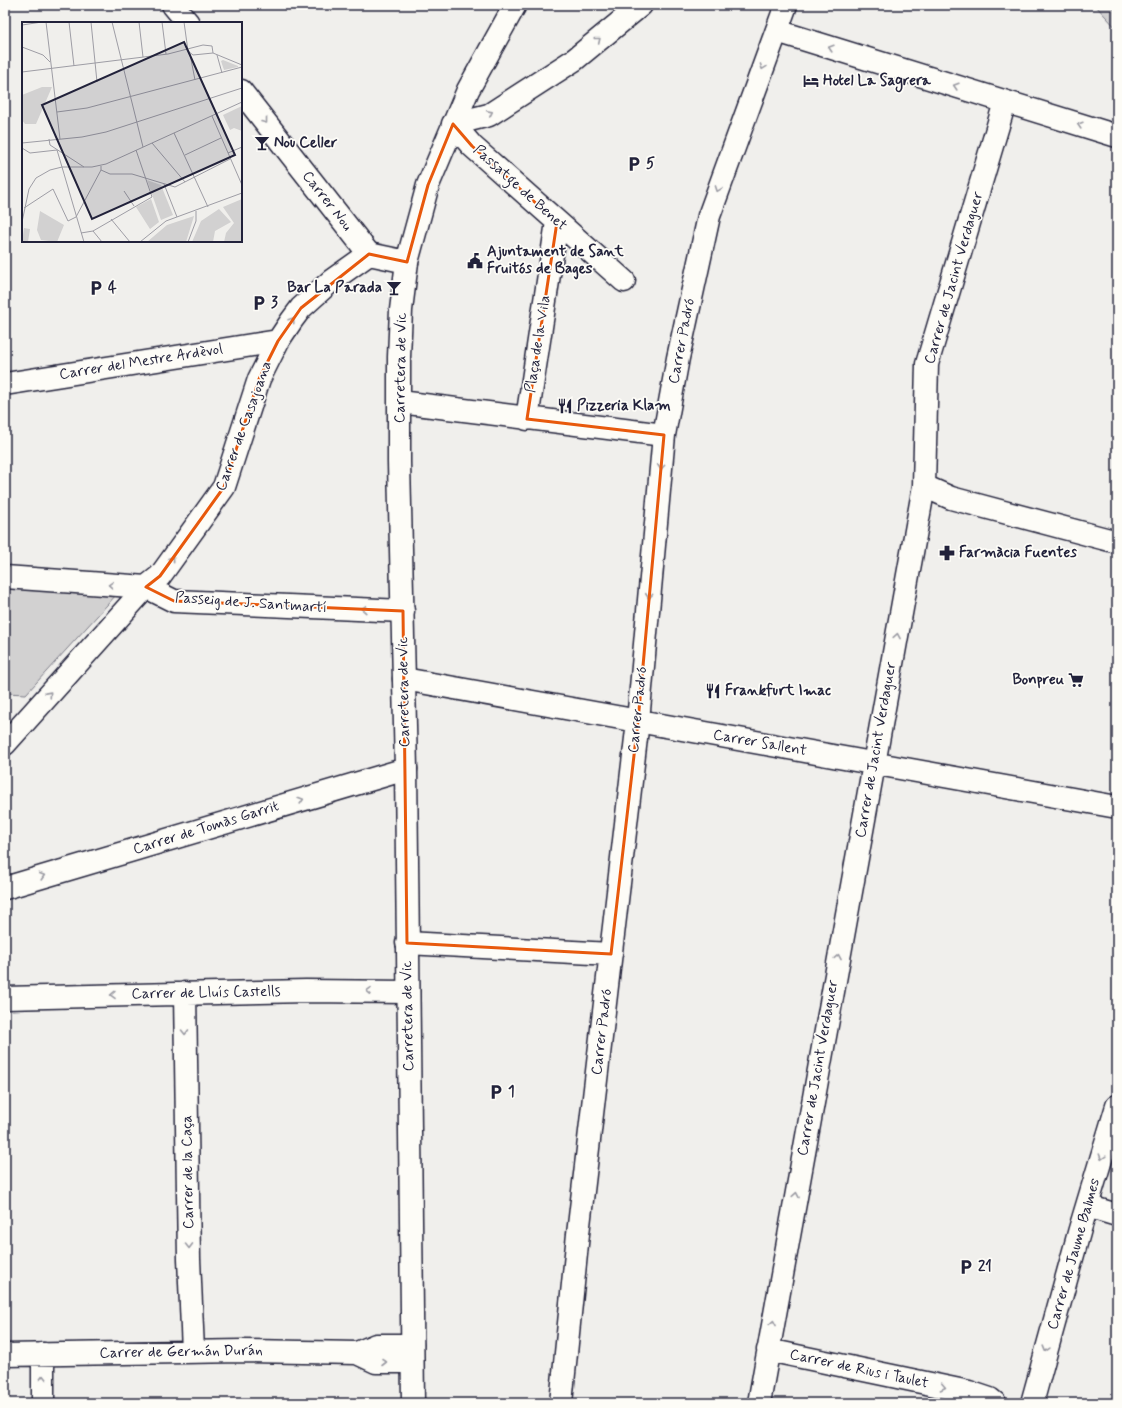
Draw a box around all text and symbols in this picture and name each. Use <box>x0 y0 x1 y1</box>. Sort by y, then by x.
inset map <box>22 22 242 242</box>
one-way arrow <box>593 38 600 45</box>
one-way arrow <box>828 44 835 53</box>
one-way arrow <box>760 64 768 71</box>
place label: Hotel La Sagrera <box>823 71 932 93</box>
hotel icon: Hotel La Sagrera <box>802 72 820 90</box>
one-way arrow <box>952 82 959 91</box>
one-way arrow <box>486 110 494 118</box>
one-way arrow <box>260 117 267 124</box>
one-way arrow <box>1076 121 1083 130</box>
place label: Nou Celler <box>274 133 338 153</box>
bar icon: Nou Celler <box>253 134 271 152</box>
street label: Passatge de Benet <box>468 140 571 236</box>
place label: 5 <box>646 154 655 174</box>
parking icon: 5 <box>625 155 643 173</box>
street label: Carrer Nou <box>297 167 357 235</box>
one-way arrow <box>715 186 723 193</box>
street label: Carrer de Jacint Verdaguer <box>920 189 988 366</box>
place label: Ajuntament de Sant Fruitós de Bages <box>487 242 625 280</box>
public building icon: Ajuntament de Sant Fruitós de Bages <box>466 252 484 270</box>
place label: 4 <box>108 278 117 298</box>
place label: Bar La Parada <box>287 278 382 298</box>
parking icon: 4 <box>87 279 105 297</box>
bar icon: Bar La Parada <box>385 279 403 297</box>
place label: 3 <box>271 293 278 313</box>
parking icon: 3 <box>250 294 268 312</box>
street label: Plaça de la Vila <box>520 294 556 394</box>
street label: Carrer Padró <box>664 296 700 386</box>
street label: Carretera de Vic <box>390 312 412 423</box>
one-way arrow <box>287 318 294 325</box>
street label: Carrer del Mestre Ardèvol <box>58 339 225 385</box>
street label: Carrer de Casajoana <box>211 358 277 494</box>
place label: Pizzeria Klam <box>577 396 671 416</box>
restaurant icon: Pizzeria Klam <box>556 397 574 415</box>
one-way arrow <box>657 464 666 470</box>
place label: Farmàcia Fuentes <box>959 543 1077 563</box>
pharmacy icon: Farmàcia Fuentes <box>938 544 956 562</box>
one-way arrow <box>167 557 174 564</box>
one-way arrow <box>108 580 114 589</box>
street label: Passeig de J. Santmartí <box>174 588 328 618</box>
one-way arrow <box>645 593 654 600</box>
one-way arrow <box>361 605 367 613</box>
one-way arrow <box>892 633 900 639</box>
street label: Carretera de Vic <box>393 636 415 747</box>
street label: Carrer de Jacint Verdaguer <box>851 660 901 840</box>
street label: Carrer Padró <box>624 666 652 754</box>
place label: Bonpreu <box>1012 670 1064 690</box>
supermarket icon: Bonpreu <box>1067 671 1085 689</box>
place label: Frankfurt Imac <box>725 681 831 701</box>
restaurant icon: Frankfurt Imac <box>704 682 722 700</box>
one-way arrow <box>45 691 52 699</box>
street label: Carrer Sallent <box>712 725 808 761</box>
street label: Carrer de Tomàs Garrit <box>131 796 282 860</box>
one-way arrow <box>298 796 305 805</box>
one-way arrow <box>39 873 46 881</box>
one-way arrow <box>834 954 842 960</box>
street label: Carretera de Vic <box>397 960 419 1071</box>
street label: Carrer de Jacint Verdaguer <box>793 978 843 1158</box>
street label: Carrer de Lluís Castells <box>131 982 281 1004</box>
one-way arrow <box>366 987 372 995</box>
street label: Carrer Padró <box>587 988 617 1076</box>
one-way arrow <box>110 991 116 999</box>
one-way arrow <box>181 1029 189 1035</box>
place label: 1 <box>508 1082 515 1102</box>
parking icon: 1 <box>487 1083 505 1101</box>
street label: Carrer de la Caça <box>177 1115 199 1229</box>
one-way arrow <box>1098 1153 1107 1160</box>
street label: Carrer de Jaume Balmes <box>1043 1176 1105 1332</box>
one-way arrow <box>791 1192 799 1198</box>
one-way arrow <box>185 1243 193 1249</box>
place label: 21 <box>978 1257 992 1277</box>
parking icon: 21 <box>957 1258 975 1276</box>
one-way arrow <box>768 1320 777 1326</box>
street label: Carrer de Germán Durán <box>99 1341 263 1363</box>
street label: Carrer de Rius i Taulet <box>788 1345 930 1393</box>
one-way arrow <box>1043 1346 1051 1352</box>
one-way arrow <box>381 1358 387 1366</box>
one-way arrow <box>39 1375 47 1381</box>
one-way arrow <box>940 1382 946 1390</box>

